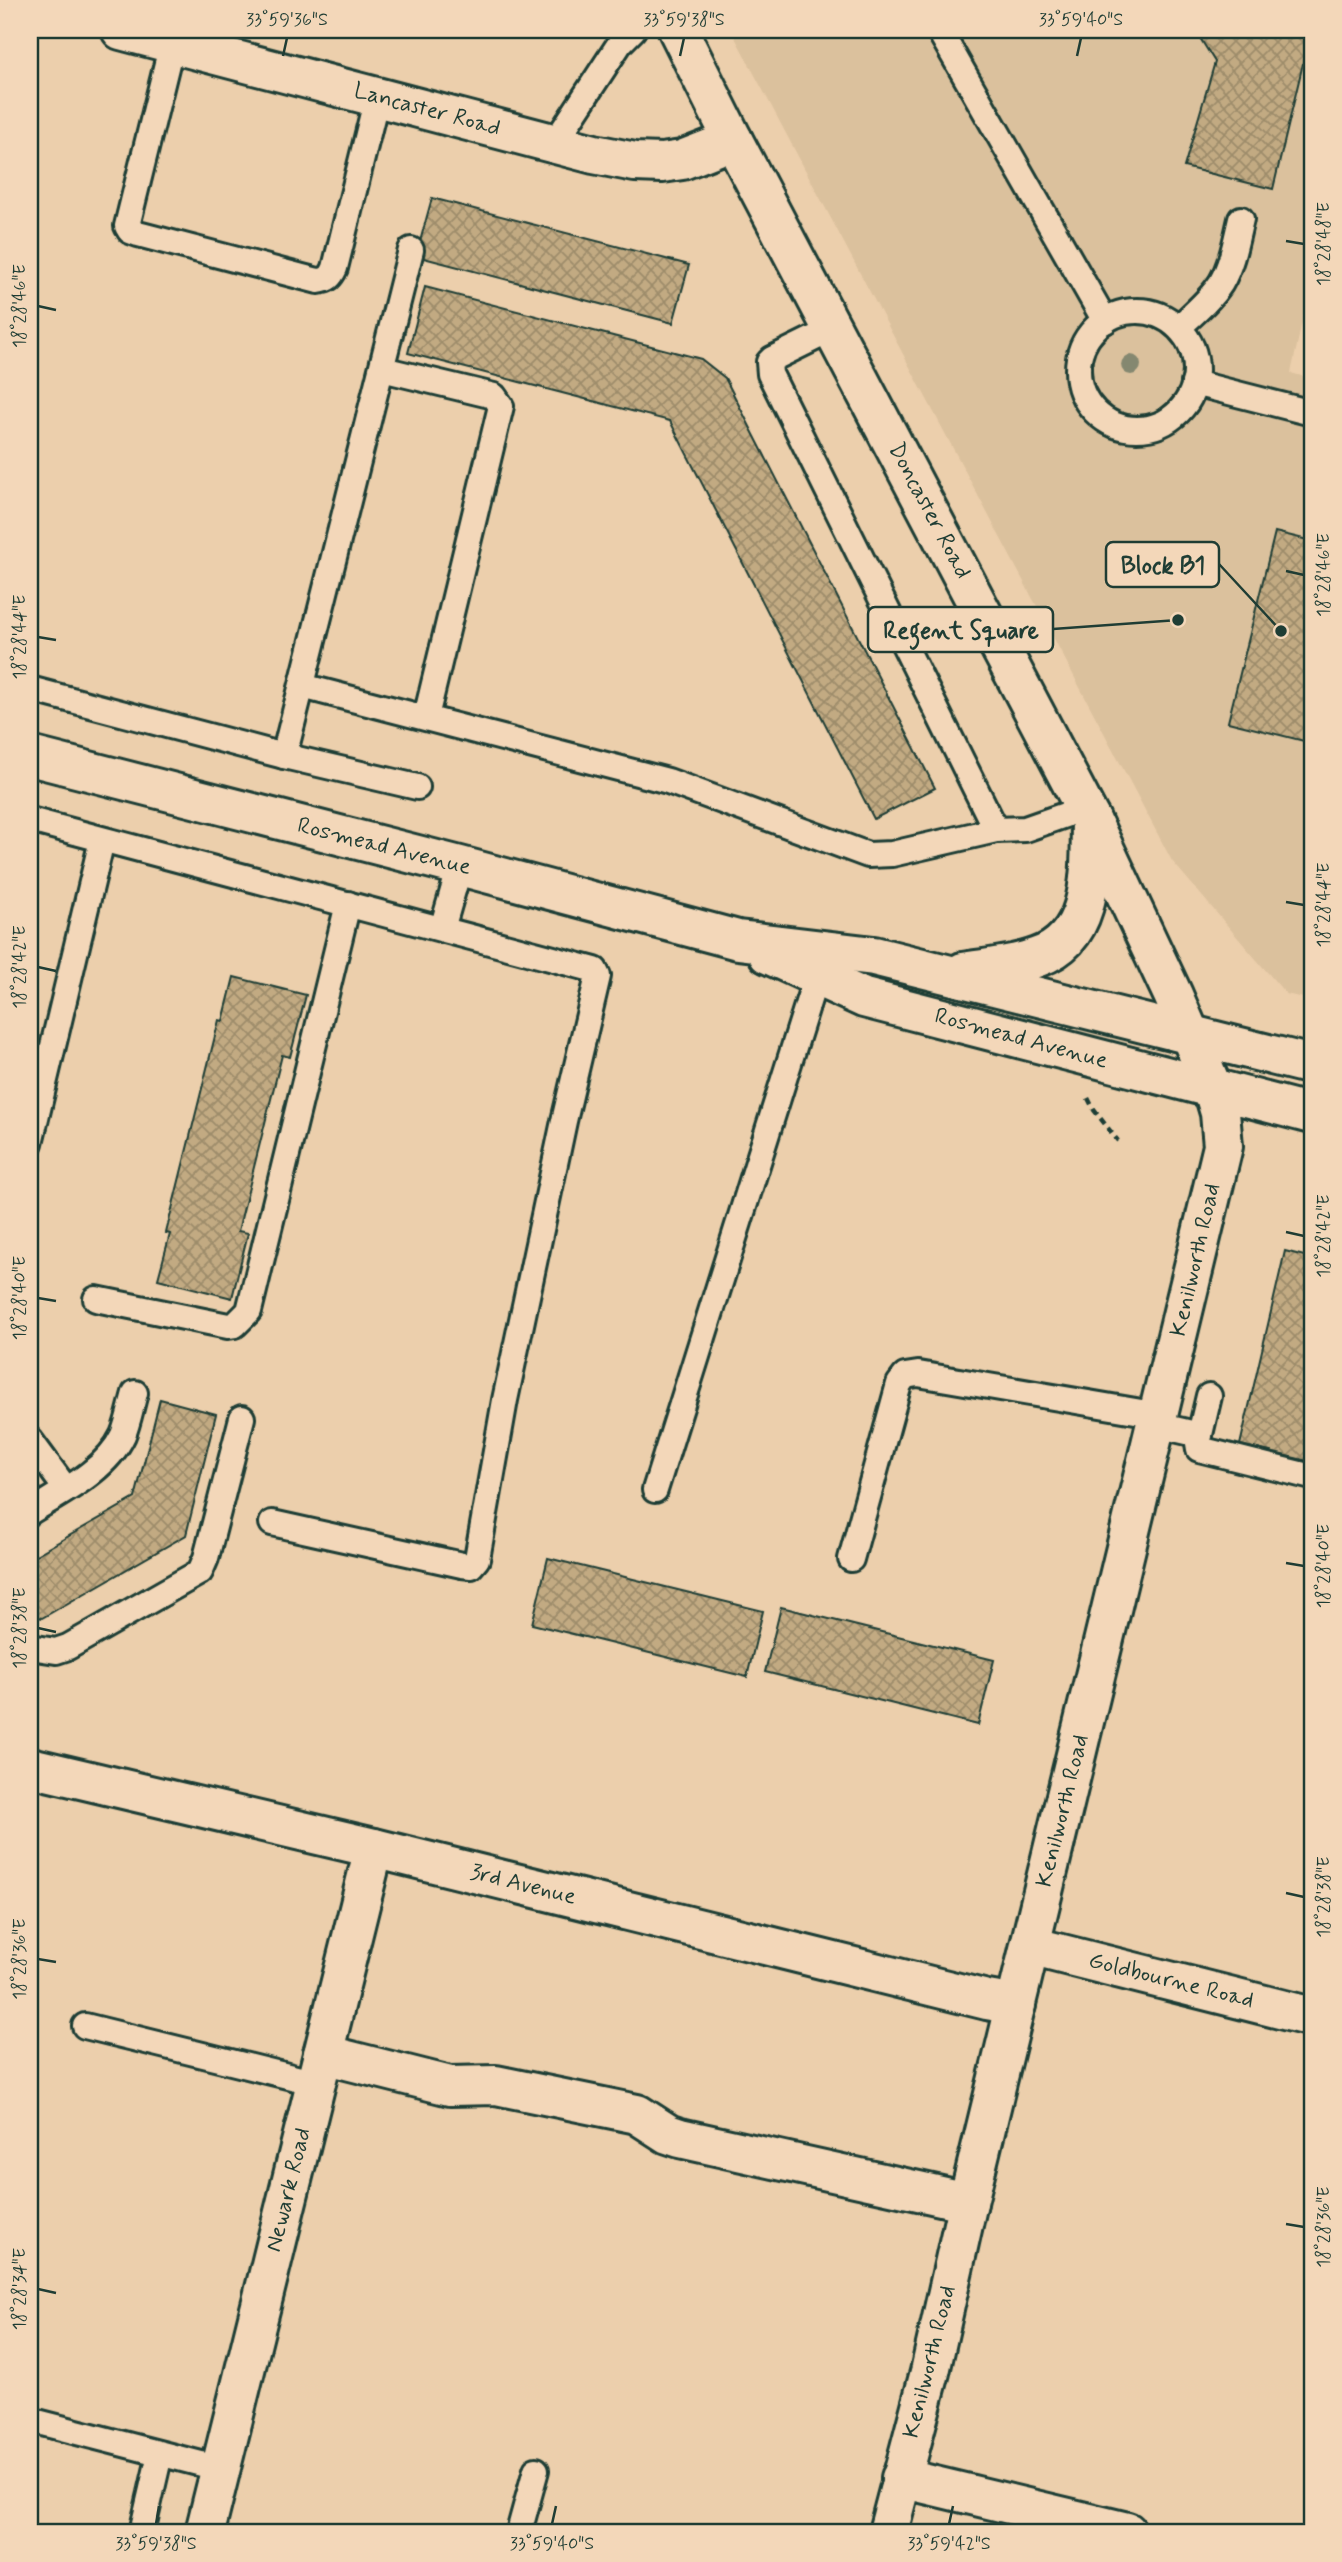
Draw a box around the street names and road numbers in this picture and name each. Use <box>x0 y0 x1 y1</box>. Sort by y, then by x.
street label: Lancaster Road <box>350 76 504 144</box>
street label: Doncaster Road <box>881 438 977 584</box>
street label: Rosmead Avenue <box>294 811 474 883</box>
street label: Rosmead Avenue <box>931 1001 1111 1077</box>
street label: Kenilworth Road <box>1164 1180 1228 1340</box>
street label: Kenilworth Road <box>1030 1731 1096 1891</box>
street label: 3rd Avenue <box>467 1857 579 1913</box>
street label: Goldbourne Road <box>1085 1946 1257 2016</box>
street label: Newark Road <box>259 2125 319 2255</box>
street label: Kenilworth Road <box>897 2282 963 2442</box>

